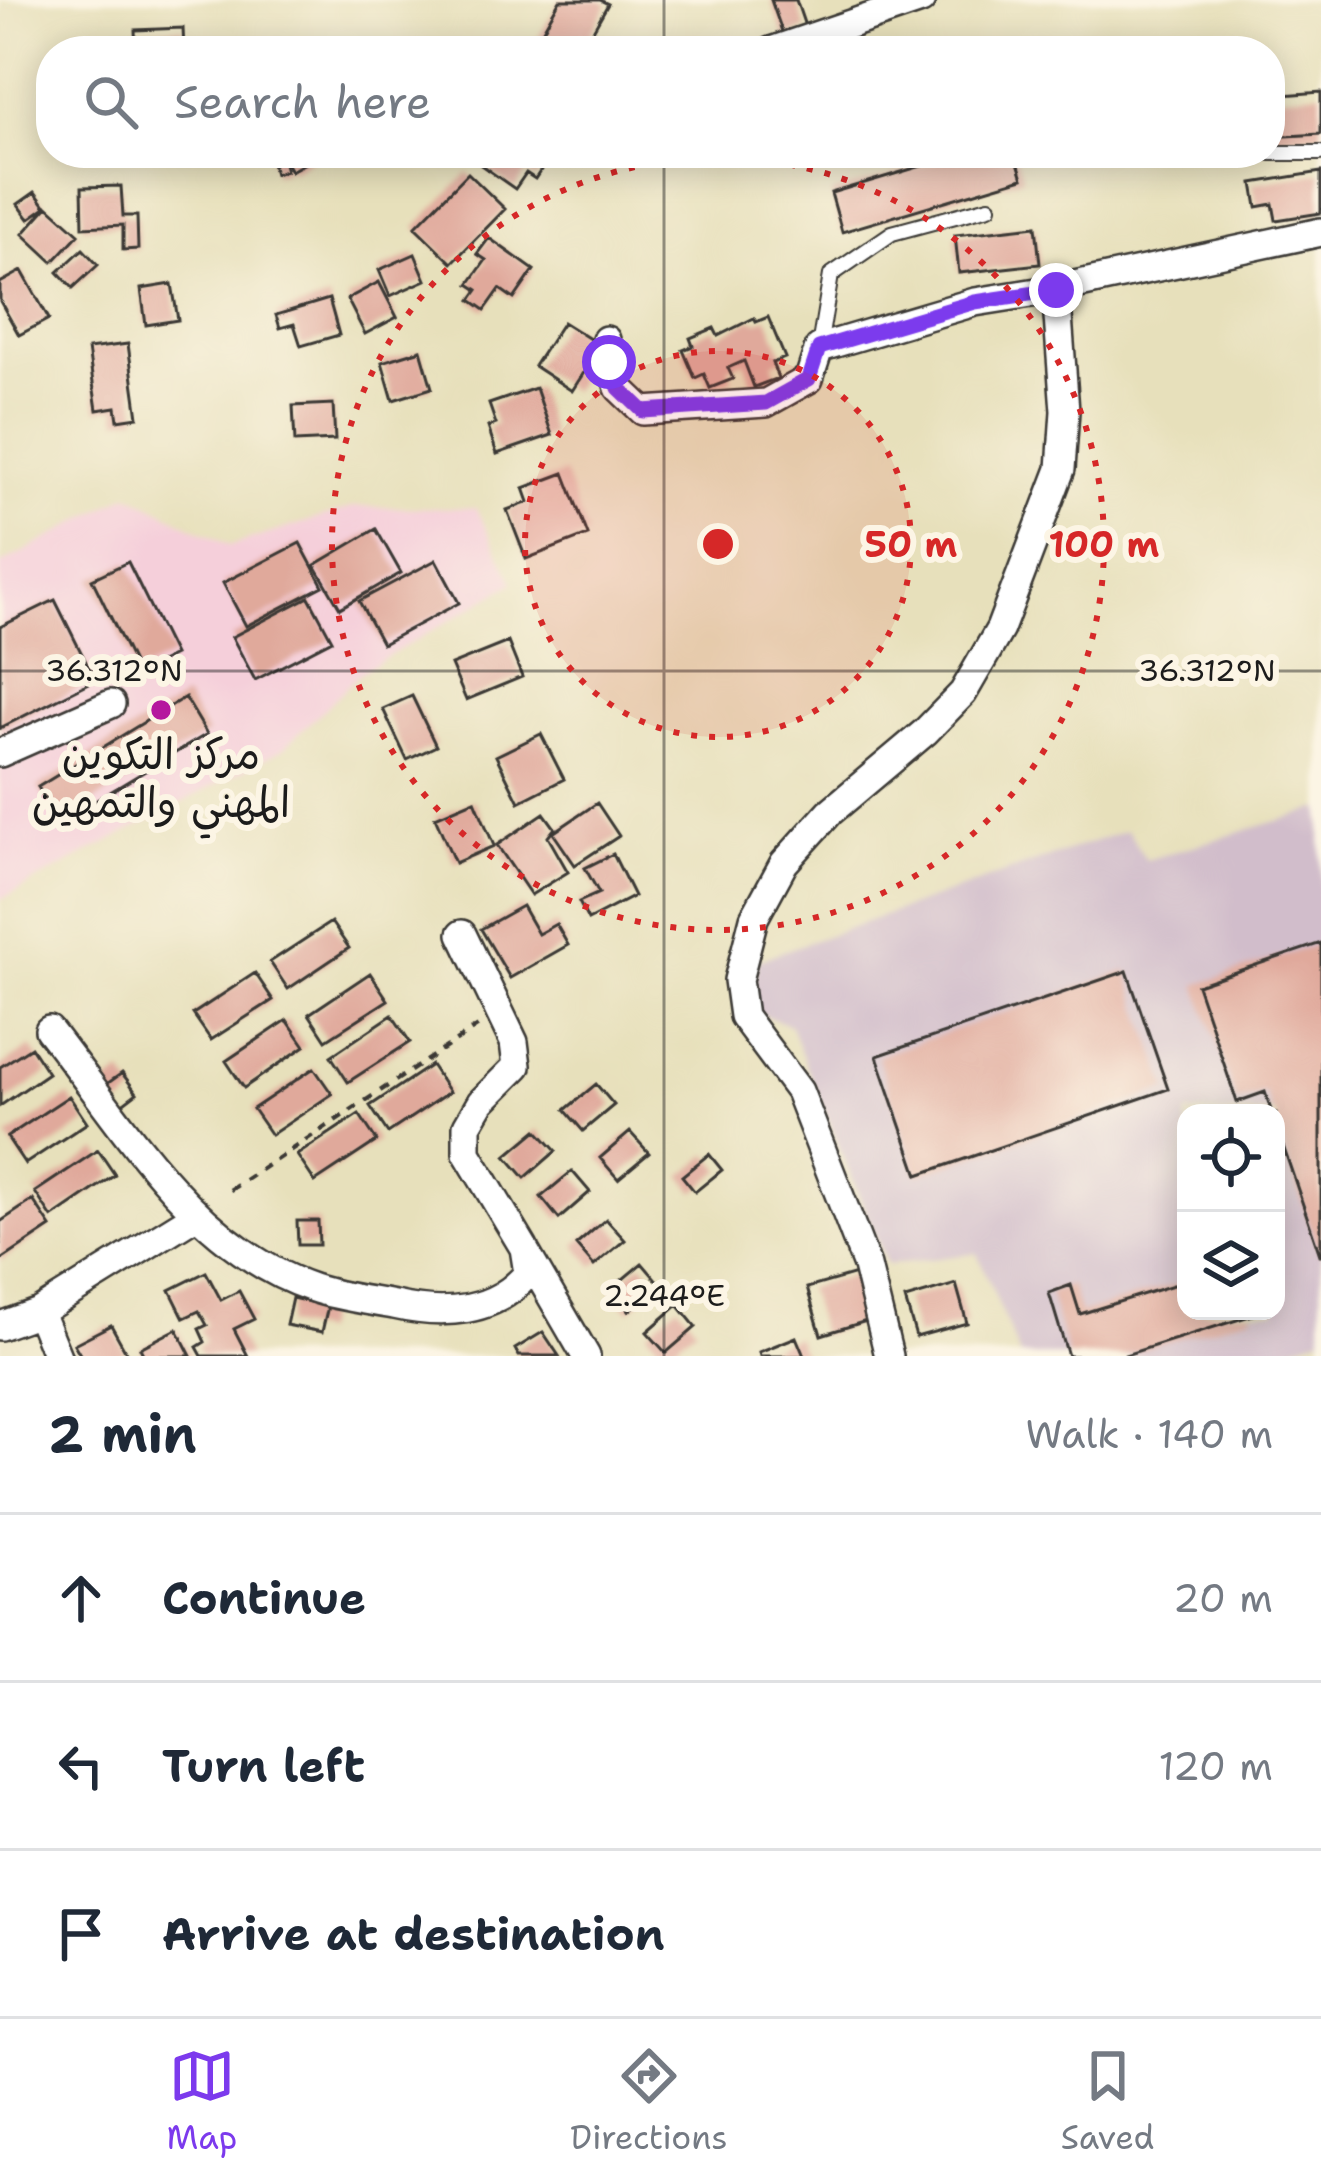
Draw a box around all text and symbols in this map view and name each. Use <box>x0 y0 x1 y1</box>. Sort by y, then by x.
search box <box>36 36 1285 168</box>
icon: search <box>78 69 144 135</box>
text: Search here <box>174 72 431 132</box>
route end <box>1029 263 1083 317</box>
route start <box>582 335 636 389</box>
text: 50 m <box>865 520 958 569</box>
text: 100 m <box>1049 520 1160 569</box>
centre of rings <box>697 523 739 565</box>
text: 36.312°N <box>45 650 183 691</box>
text: 36.312°N <box>1138 650 1276 691</box>
marker: مركز التكوين المهني والتمهين <box>148 697 174 723</box>
place label: مركز التكوين المهني والتمهين <box>32 726 290 839</box>
map controls <box>1177 1104 1285 1320</box>
button: locate <box>1177 1104 1285 1212</box>
button: layers <box>1177 1212 1285 1320</box>
text: 2.244°E <box>603 1275 725 1316</box>
text: 2 min <box>48 1400 197 1468</box>
text: Walk · 140 m <box>1025 1408 1273 1460</box>
icon: ahead <box>48 1565 114 1631</box>
text: Continue <box>162 1568 366 1628</box>
text: 20 m <box>1173 1572 1273 1624</box>
icon: left <box>48 1733 114 1799</box>
text: Turn left <box>162 1736 365 1796</box>
text: 120 m <box>1158 1740 1273 1792</box>
icon: arrive <box>48 1901 114 1967</box>
text: Arrive at destination <box>162 1904 665 1964</box>
tab: Map <box>167 2043 237 2160</box>
tab: Directions <box>570 2043 728 2160</box>
tab: Saved <box>1061 2043 1154 2160</box>

